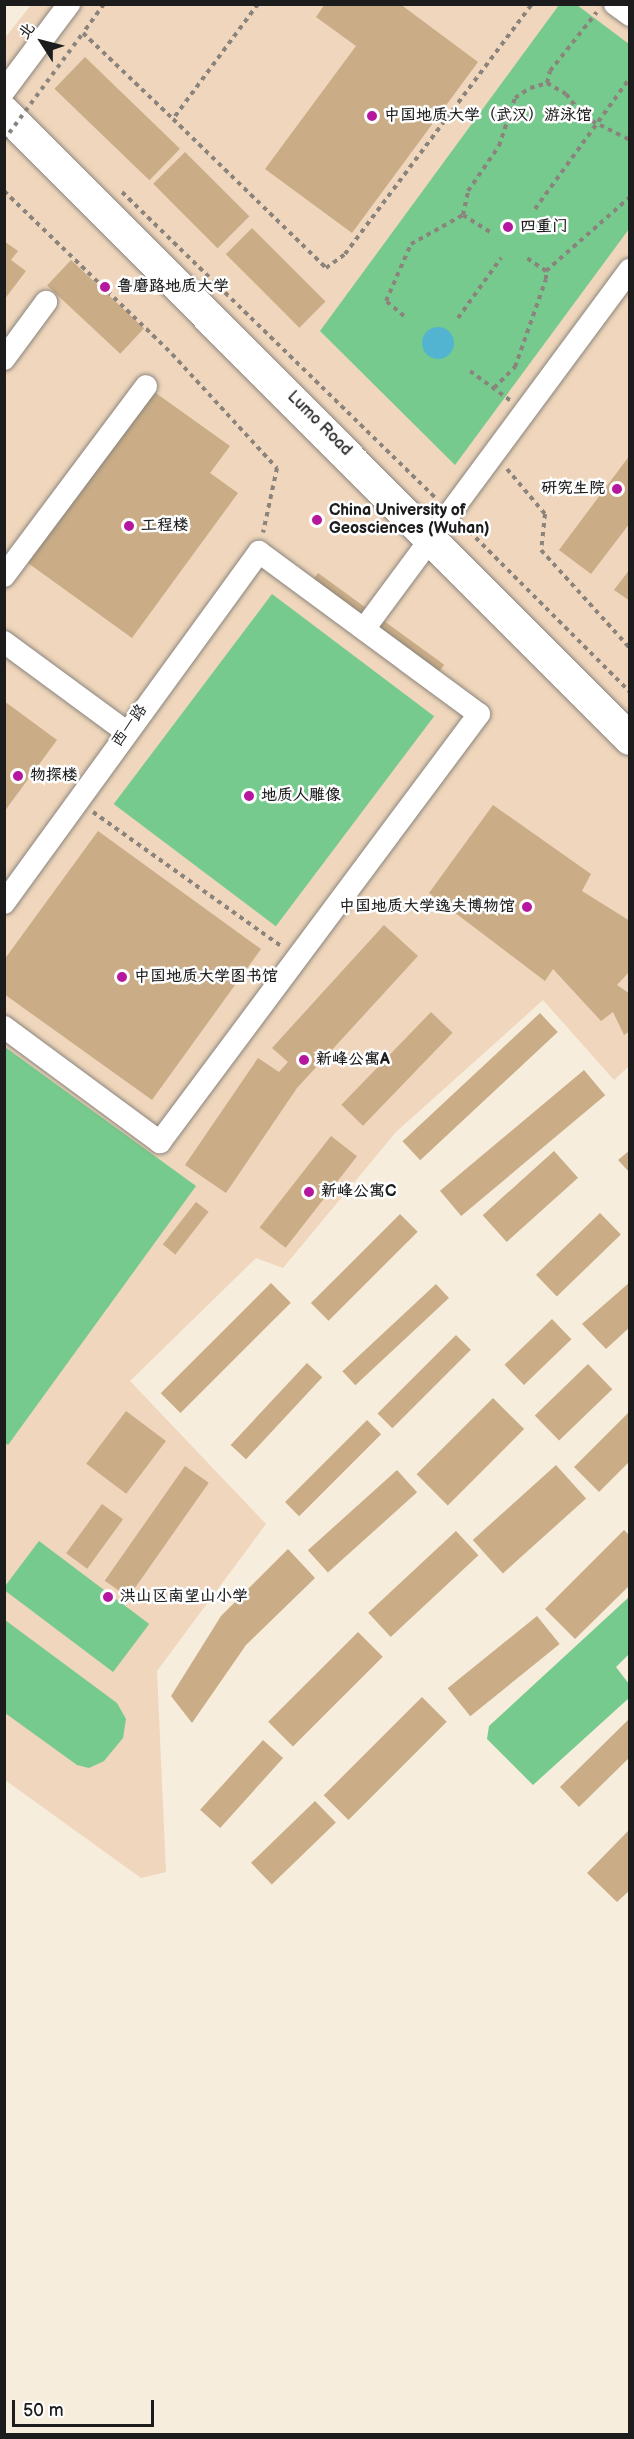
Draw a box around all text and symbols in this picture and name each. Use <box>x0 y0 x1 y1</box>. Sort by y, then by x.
north arrow <box>12 12 72 72</box>
text: 北 <box>15 19 39 43</box>
place label: 中国地质大学（武汉）游泳馆 <box>384 106 592 126</box>
marker: 中国地质大学（武汉）游泳馆 <box>365 109 379 123</box>
place label: 四重门 <box>520 217 568 237</box>
marker: 四重门 <box>501 220 515 234</box>
place label: 鲁磨路地质大学 <box>117 277 229 297</box>
marker: 鲁磨路地质大学 <box>98 280 112 294</box>
street label: Lumo Road <box>283 388 355 460</box>
place label: 研究生院 <box>541 479 605 499</box>
marker: 研究生院 <box>610 482 624 496</box>
place label: China University of Geosciences (Wuhan) <box>329 501 490 539</box>
marker: China University of Geosciences (Wuhan) <box>310 513 324 527</box>
place label: 工程楼 <box>141 516 189 536</box>
marker: 工程楼 <box>122 519 136 533</box>
street label: 西一路 <box>108 701 152 751</box>
place label: 物探楼 <box>30 766 78 786</box>
marker: 物探楼 <box>11 769 25 783</box>
place label: 地质人雕像 <box>261 786 341 806</box>
marker: 地质人雕像 <box>242 789 256 803</box>
place label: 中国地质大学逸夫博物馆 <box>339 897 515 917</box>
marker: 中国地质大学逸夫博物馆 <box>520 900 534 914</box>
place label: 中国地质大学图书馆 <box>134 967 278 987</box>
marker: 中国地质大学图书馆 <box>115 970 129 984</box>
place label: 新峰公寓A <box>316 1050 390 1070</box>
marker: 新峰公寓A <box>297 1053 311 1067</box>
place label: 新峰公寓C <box>321 1182 396 1202</box>
marker: 新峰公寓C <box>302 1185 316 1199</box>
place label: 洪山区南望山小学 <box>120 1587 248 1607</box>
marker: 洪山区南望山小学 <box>101 1590 115 1604</box>
scale bar <box>15 2388 158 2426</box>
text: 50 m <box>23 2400 64 2421</box>

